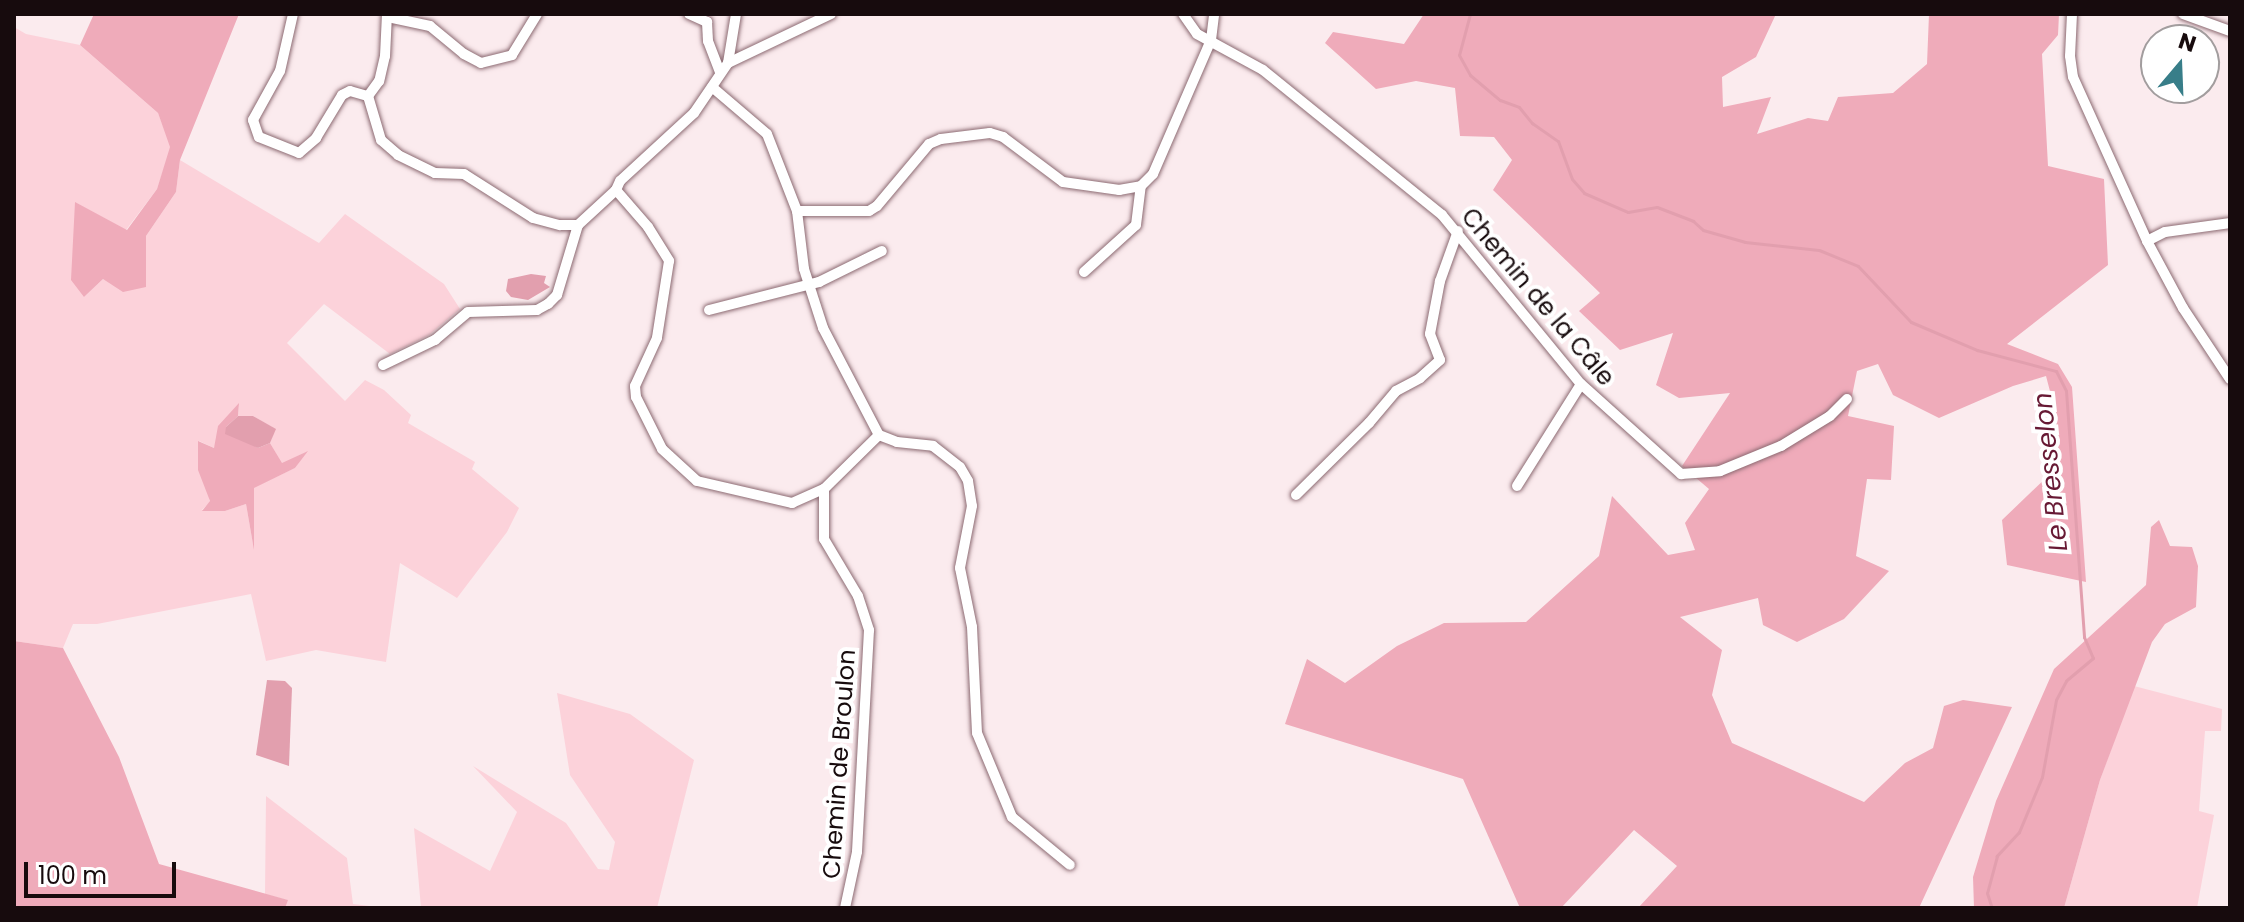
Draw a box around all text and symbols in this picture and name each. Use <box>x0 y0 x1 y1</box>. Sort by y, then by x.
north arrow <box>2140 24 2220 104</box>
text: N <box>2174 25 2200 60</box>
street label: Chemin de la Câle <box>1455 202 1621 392</box>
water label: Le Bresselon <box>2027 391 2075 553</box>
street label: Chemin de Broulon <box>817 648 861 880</box>
scale bar <box>28 846 180 896</box>
text: 100 m <box>38 859 107 892</box>

